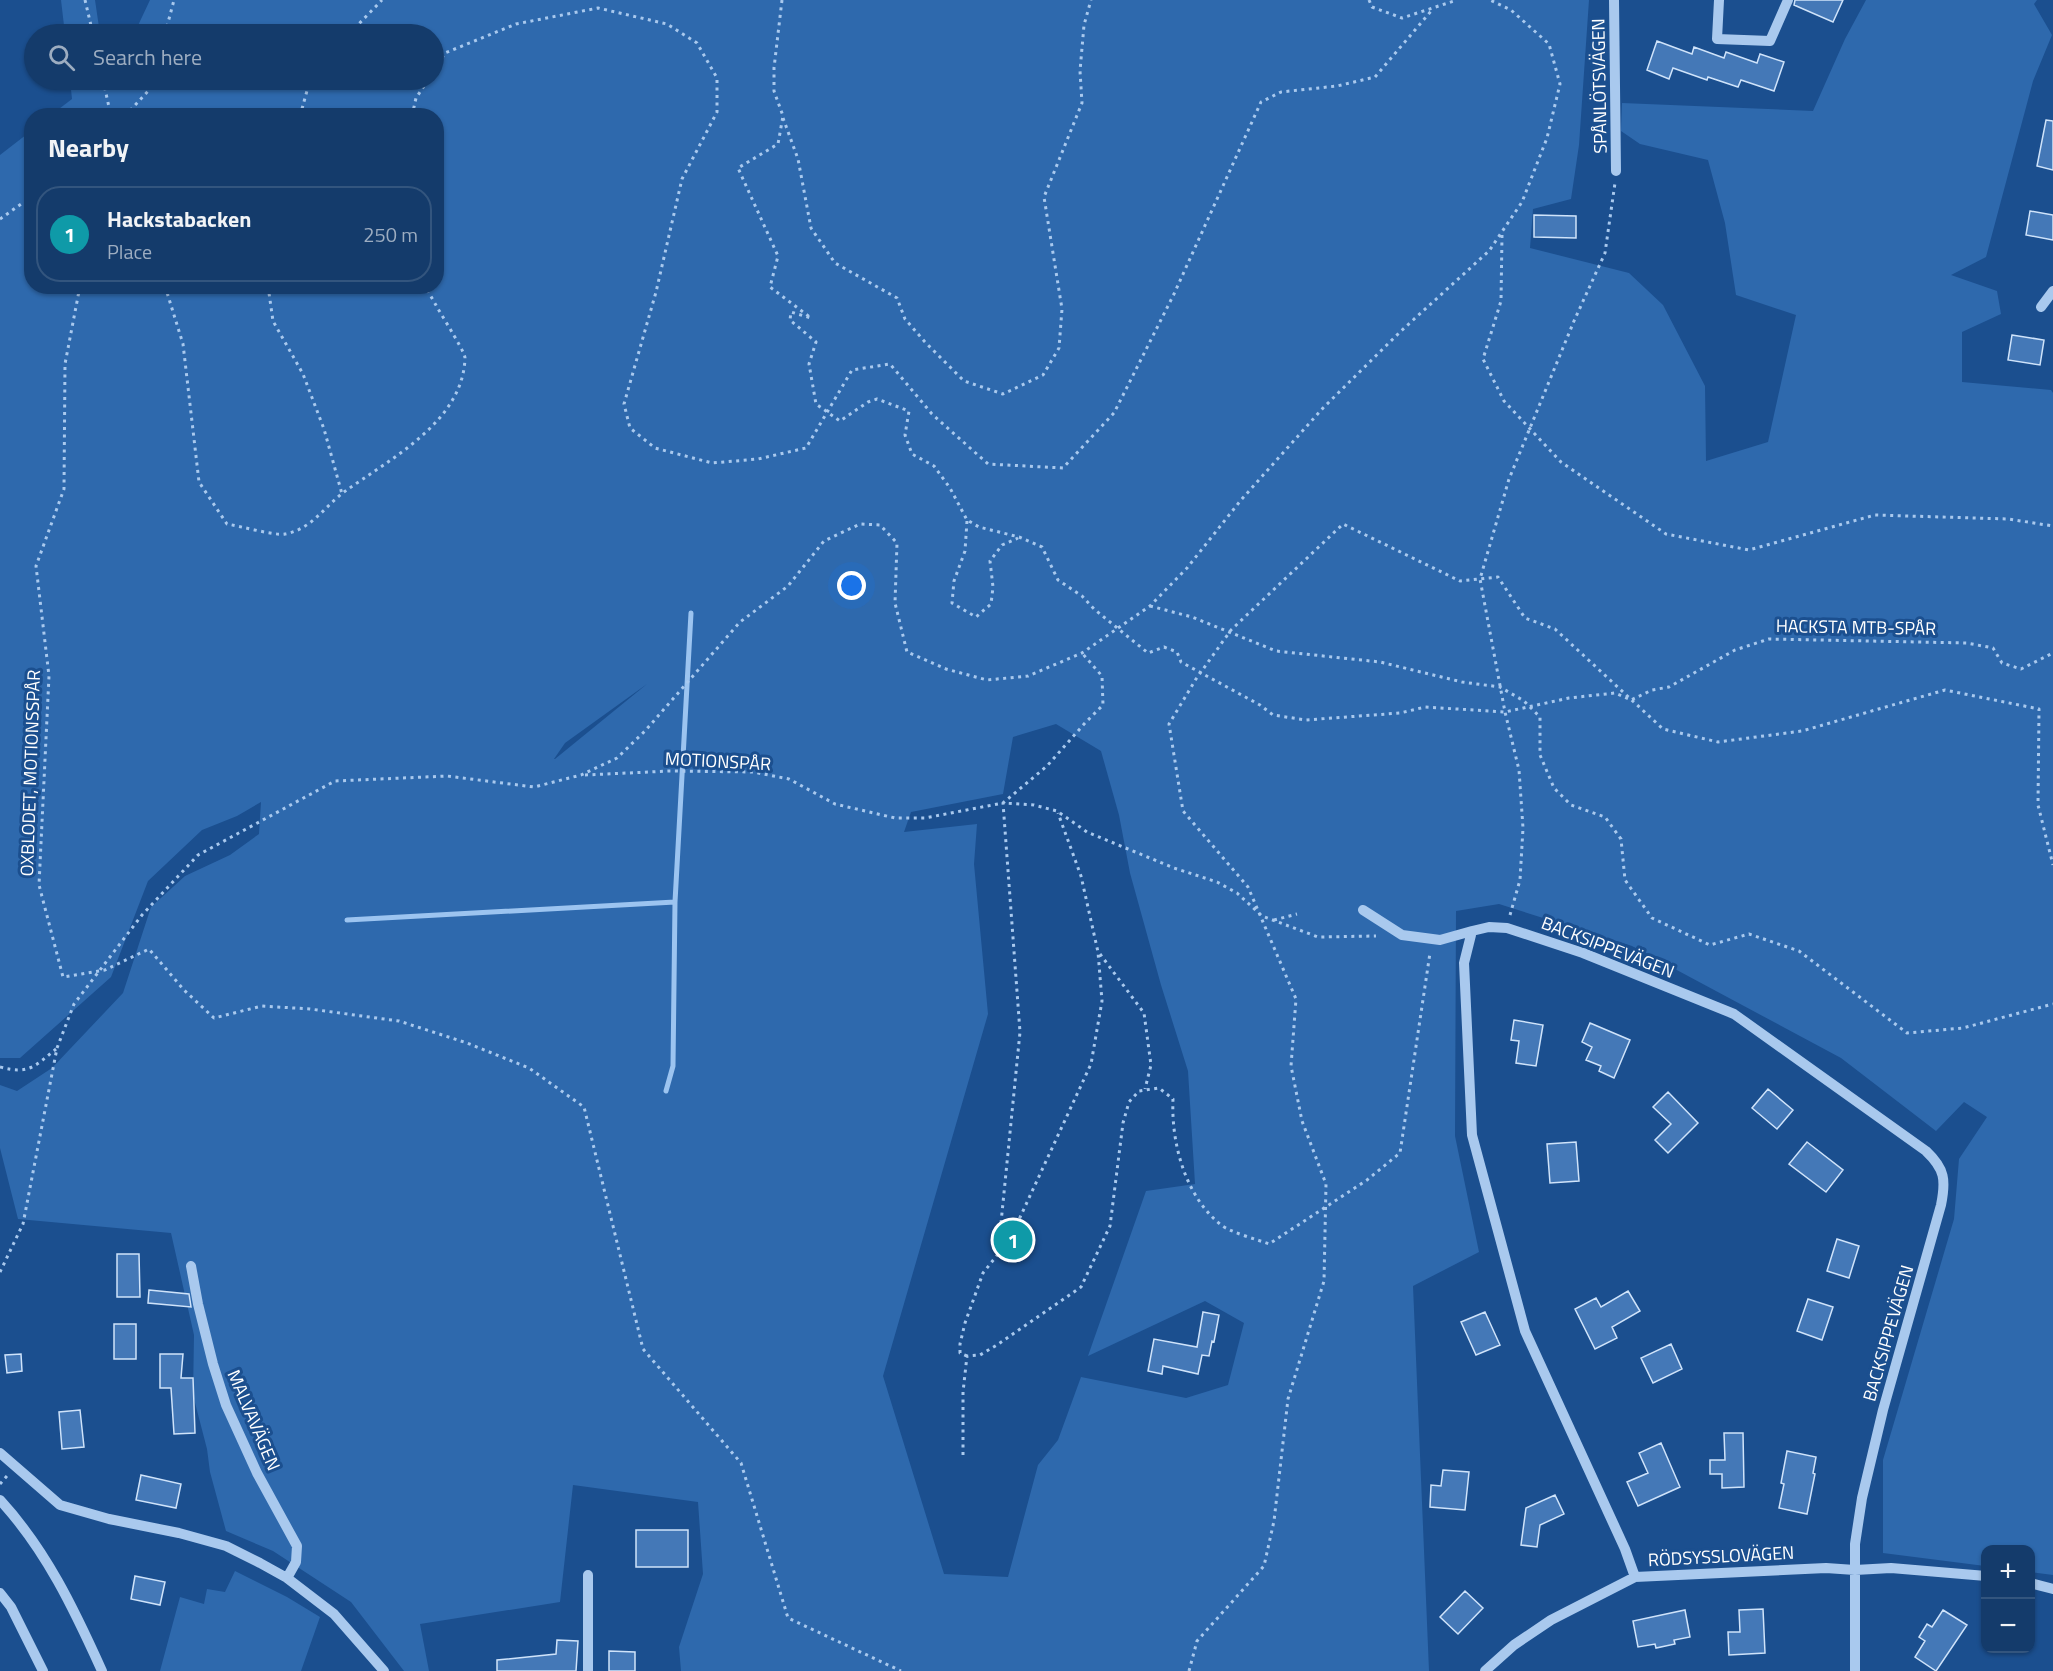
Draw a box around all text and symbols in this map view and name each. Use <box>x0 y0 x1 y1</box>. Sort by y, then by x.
street label: SPÅNLÖTSVÄGEN <box>1584 18 1614 154</box>
search box <box>24 24 444 90</box>
text: Search here <box>93 40 202 74</box>
icon: search <box>45 41 78 74</box>
text: Nearby <box>48 128 129 167</box>
text: Hackstabacken <box>107 202 251 236</box>
text: 1 <box>64 219 75 250</box>
text: 250 m <box>363 219 418 250</box>
text: Place <box>107 236 152 267</box>
your location <box>837 571 866 600</box>
street label: HACKSTA MTB-SPÅR <box>1776 612 1936 642</box>
street label: OXBLODET, MOTIONSSPÅR <box>13 669 47 877</box>
street label: MOTIONSPÅR <box>664 745 772 777</box>
street label: BACKSIPPEVÄGEN <box>1538 909 1678 985</box>
pin: 1 <box>994 1218 1032 1262</box>
street label: BACKSIPPEVÄGEN <box>1856 1262 1920 1404</box>
street label: MALVAVÄGEN <box>221 1365 287 1475</box>
street label: RÖDSYSSLOVÄGEN <box>1647 1539 1795 1573</box>
map controls <box>1981 1545 2035 1653</box>
button: + <box>1981 1545 2035 1599</box>
button: − <box>1981 1599 2035 1653</box>

